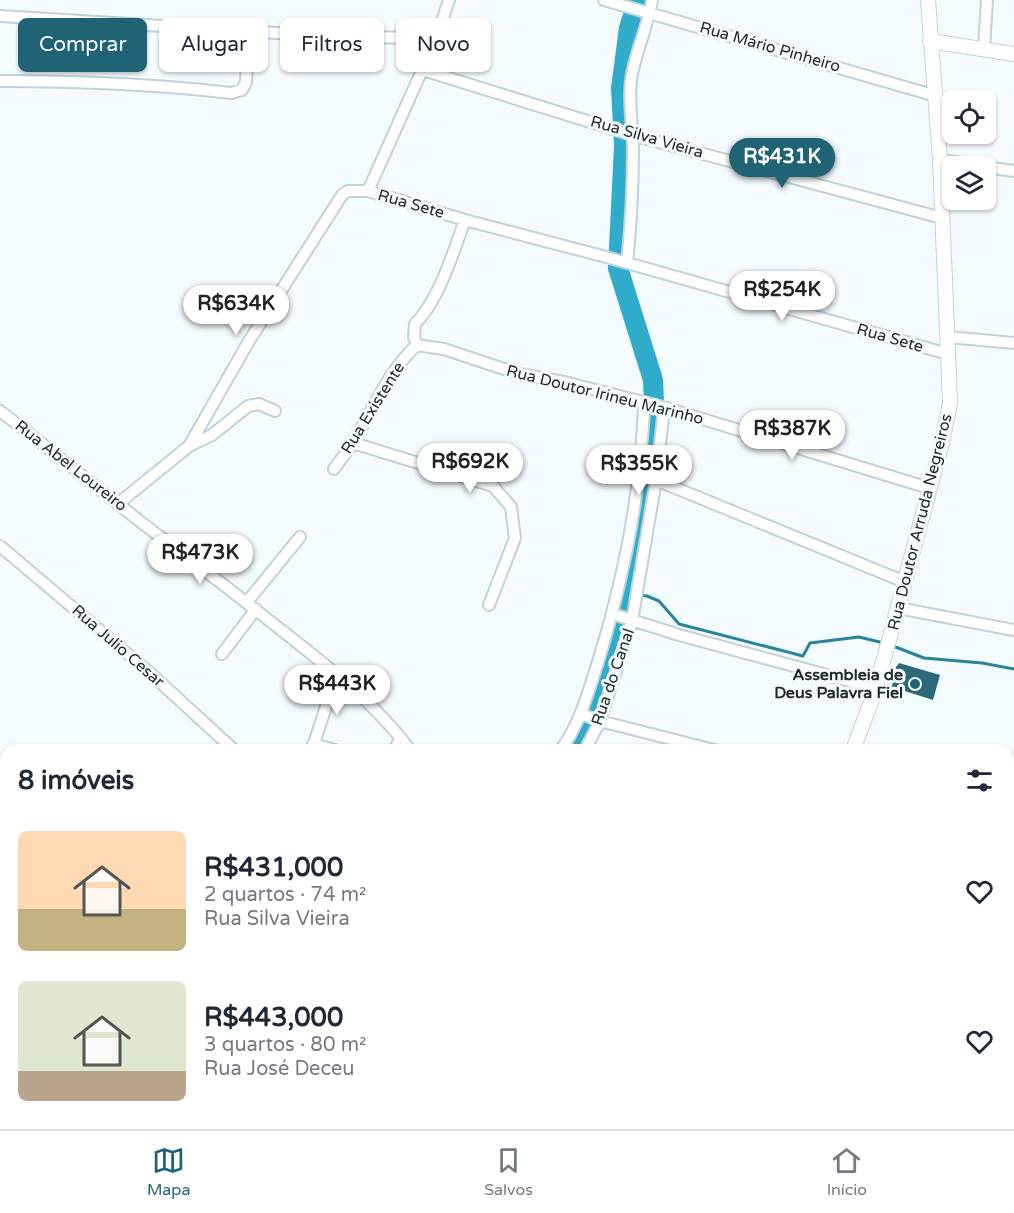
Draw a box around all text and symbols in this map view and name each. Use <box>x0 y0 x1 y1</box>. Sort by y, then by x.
street label: Rua Mário Pinheiro <box>697 17 843 77</box>
chip: Comprar <box>18 18 147 72</box>
chip: Alugar <box>159 18 268 72</box>
chip: Filtros <box>280 18 384 72</box>
chip: Novo <box>396 18 491 72</box>
map controls <box>942 90 996 210</box>
button: locate <box>942 90 996 144</box>
street label: Rua Silva Vieira <box>588 111 706 163</box>
pin: R$431K <box>733 138 831 189</box>
text: R$431K <box>743 145 821 169</box>
button: layers <box>942 156 996 210</box>
street label: Rua Sete <box>375 185 447 223</box>
pin: R$254K <box>733 271 831 322</box>
text: R$254K <box>743 278 821 302</box>
pin: R$634K <box>187 285 285 336</box>
text: R$634K <box>197 292 275 316</box>
street label: Rua Sete <box>854 319 926 357</box>
street label: Rua Existente <box>337 358 409 458</box>
street label: Rua Doutor Irineu Marinho <box>504 361 706 429</box>
pin: R$387K <box>743 410 841 461</box>
street label: Rua Doutor Arruda Negreiros <box>883 412 957 632</box>
street label: Rua Abel Loureiro <box>11 416 131 516</box>
text: R$387K <box>753 417 831 441</box>
pin: R$692K <box>421 443 519 494</box>
pin: R$355K <box>590 445 688 496</box>
text: R$692K <box>431 450 509 474</box>
text: R$355K <box>600 452 678 476</box>
pin: R$473K <box>151 534 249 585</box>
text: R$473K <box>161 541 239 565</box>
street label: Rua Julio Cesar <box>68 600 169 692</box>
street label: Rua do Canal <box>587 626 639 728</box>
pin: R$443K <box>288 665 386 716</box>
place label: Assembleia de Deus Palavra Fiel <box>774 665 903 703</box>
text: R$443K <box>298 672 376 696</box>
marker: Assembleia de Deus Palavra Fiel <box>908 677 922 691</box>
icon: filters <box>963 764 996 797</box>
text: 8 imóveis <box>18 765 134 796</box>
text: R$431,000 <box>204 852 343 883</box>
icon: home <box>66 855 138 927</box>
icon: heart <box>963 875 996 908</box>
text: 2 quartos · 74 m² <box>204 883 366 907</box>
text: Rua Silva Vieira <box>204 907 350 931</box>
text: R$443,000 <box>204 1002 343 1033</box>
icon: home <box>66 1005 138 1077</box>
icon: heart <box>963 1025 996 1058</box>
text: 3 quartos · 80 m² <box>204 1033 366 1057</box>
text: Rua José Deceu <box>204 1057 355 1081</box>
tab: Mapa <box>147 1144 190 1200</box>
tab: Salvos <box>484 1144 533 1200</box>
tab: Início <box>827 1144 867 1200</box>

